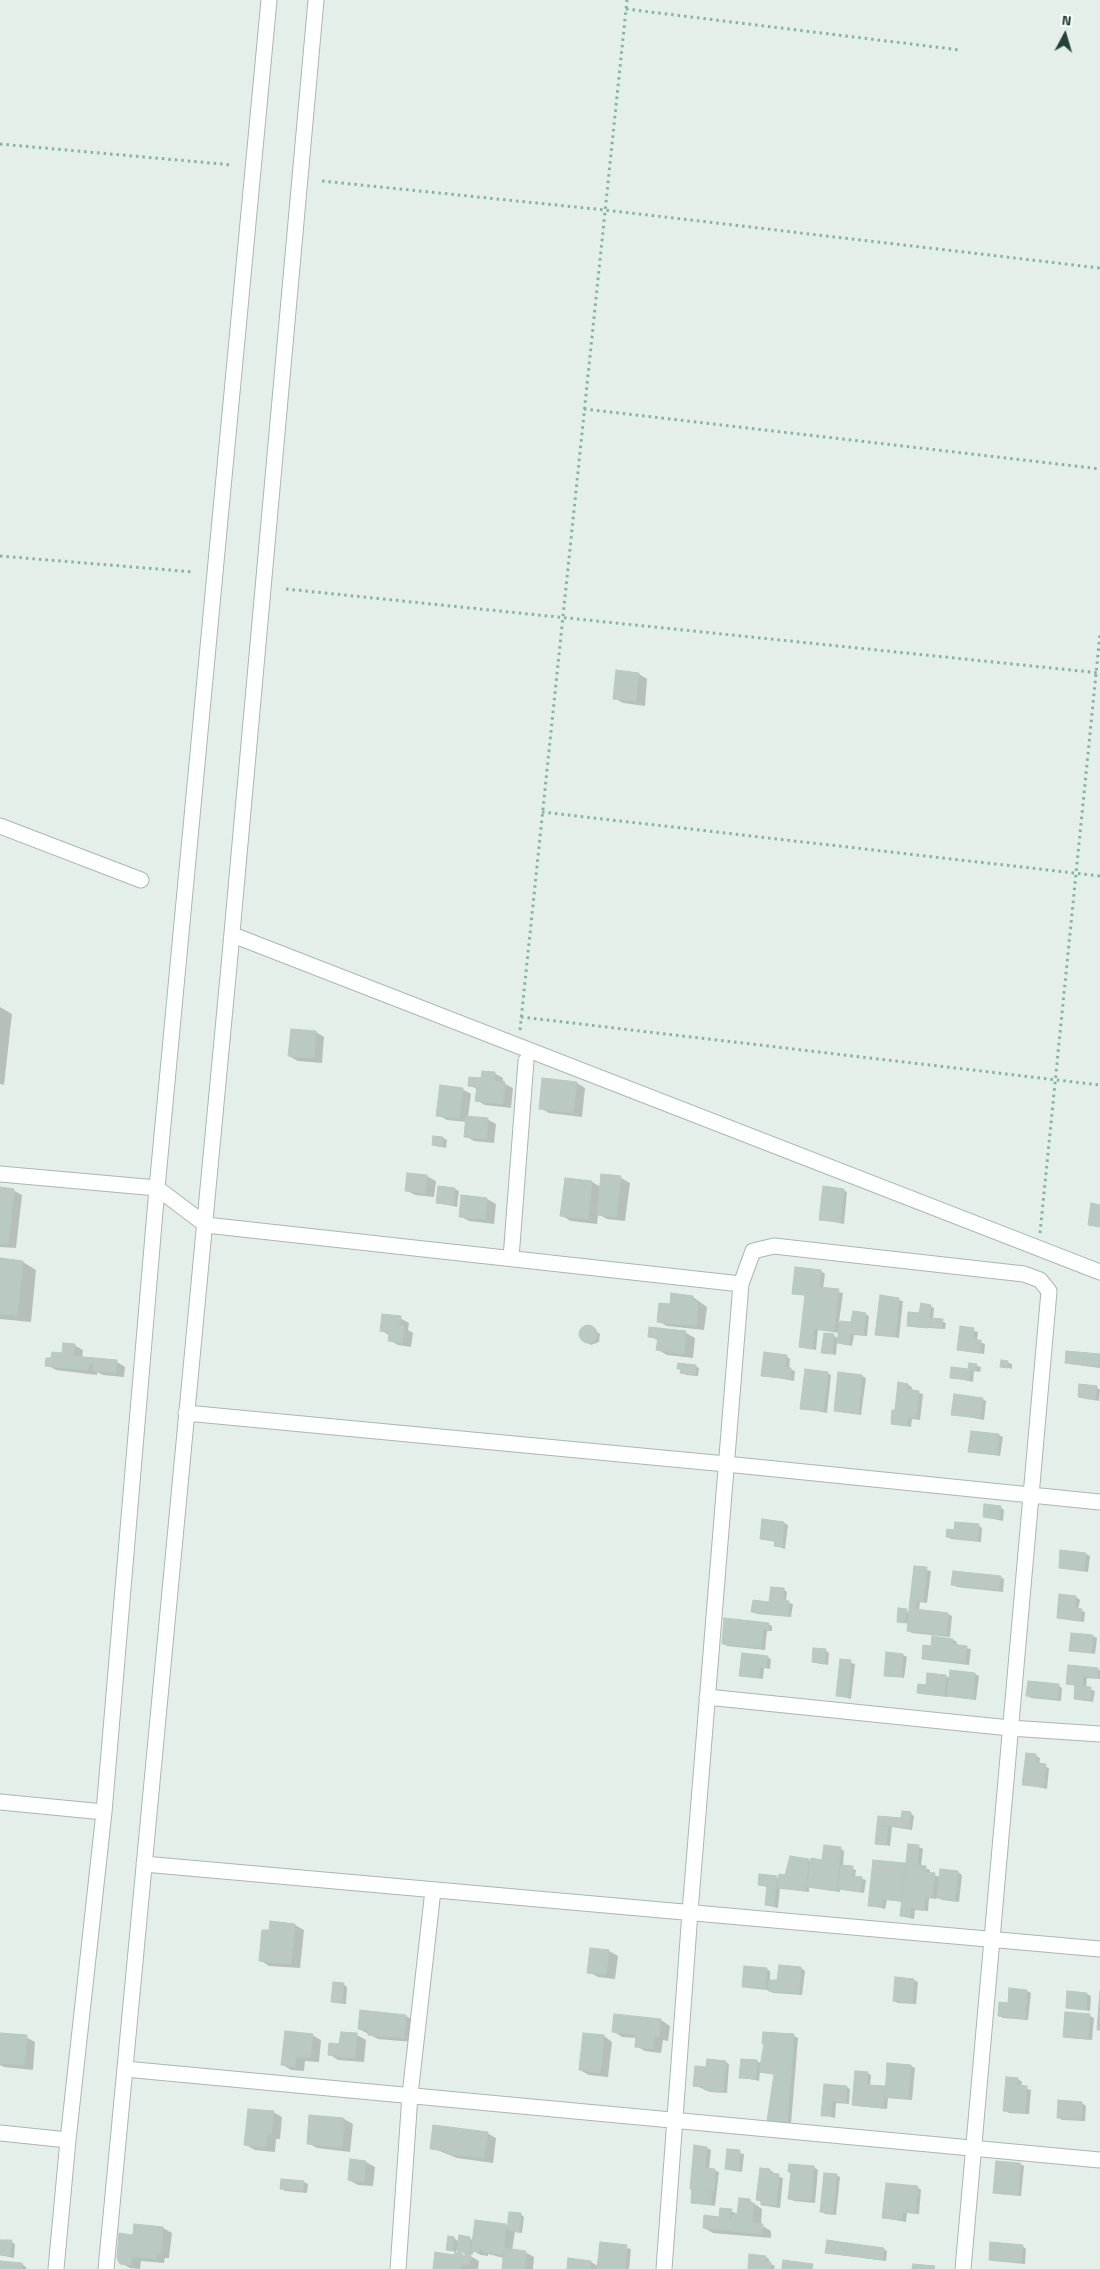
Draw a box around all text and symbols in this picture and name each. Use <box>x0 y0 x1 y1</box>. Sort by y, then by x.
text: N <box>1061 9 1073 31</box>
north arrow <box>1040 10 1090 60</box>

